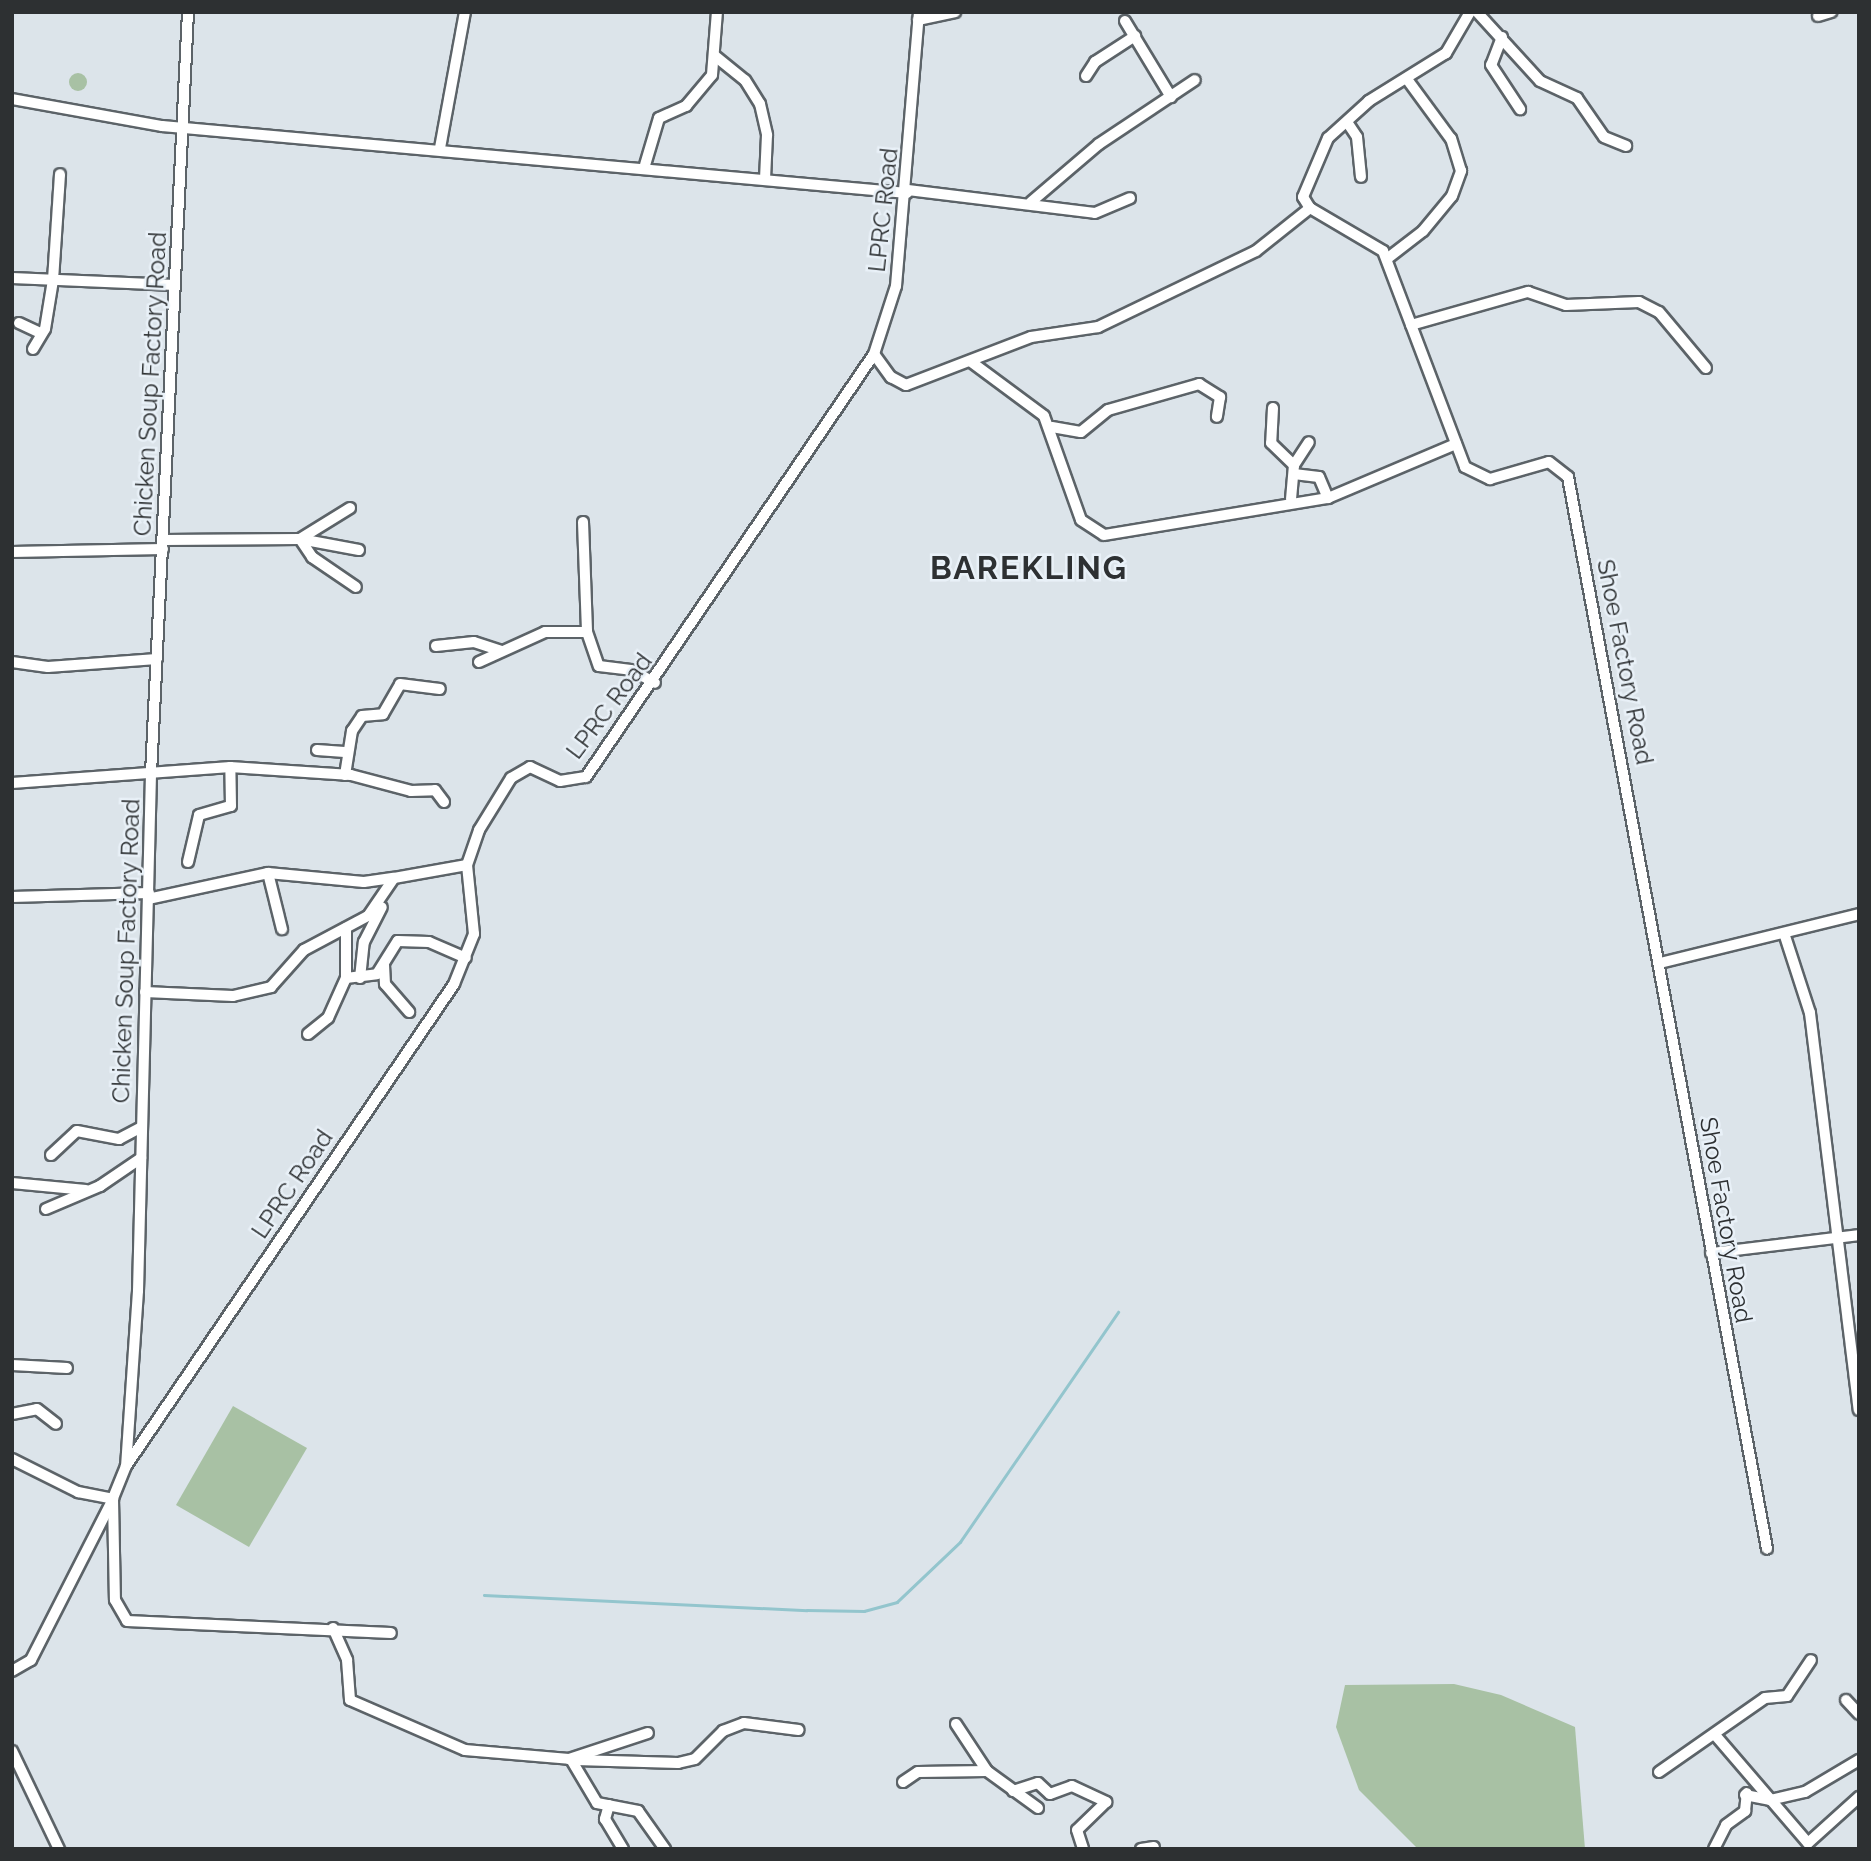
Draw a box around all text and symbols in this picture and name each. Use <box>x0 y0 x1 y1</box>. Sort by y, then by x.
street label: LPRC Road <box>862 146 904 274</box>
street label: Chicken Soup Factory Road <box>128 231 172 537</box>
district label: BAREKLING <box>931 549 1127 587</box>
street label: Shoe Factory Road <box>1591 557 1659 767</box>
street label: LPRC Road <box>560 648 658 764</box>
street label: Chicken Soup Factory Road <box>106 798 146 1104</box>
street label: Shoe Factory Road <box>1694 1115 1758 1325</box>
street label: LPRC Road <box>245 1124 339 1244</box>

